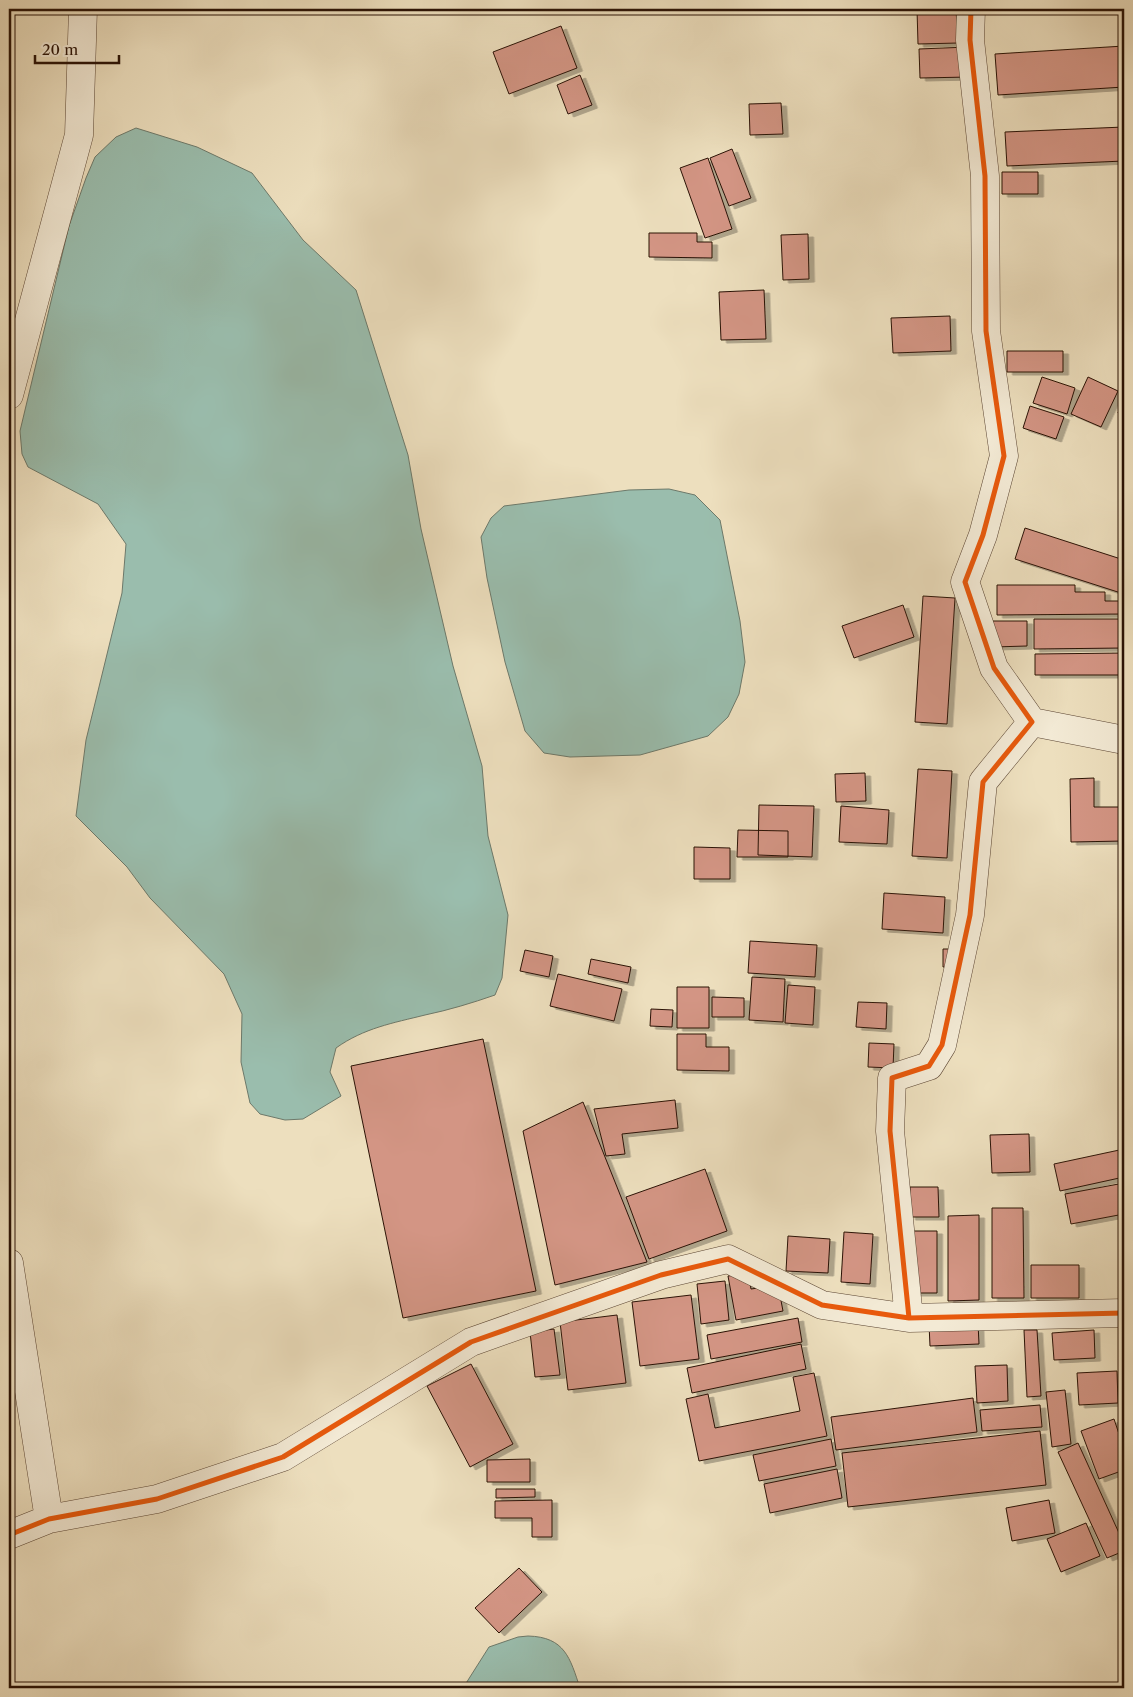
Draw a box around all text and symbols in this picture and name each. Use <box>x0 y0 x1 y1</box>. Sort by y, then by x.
scale bar <box>35 32 119 64</box>
text: 20 m <box>42 40 78 59</box>

